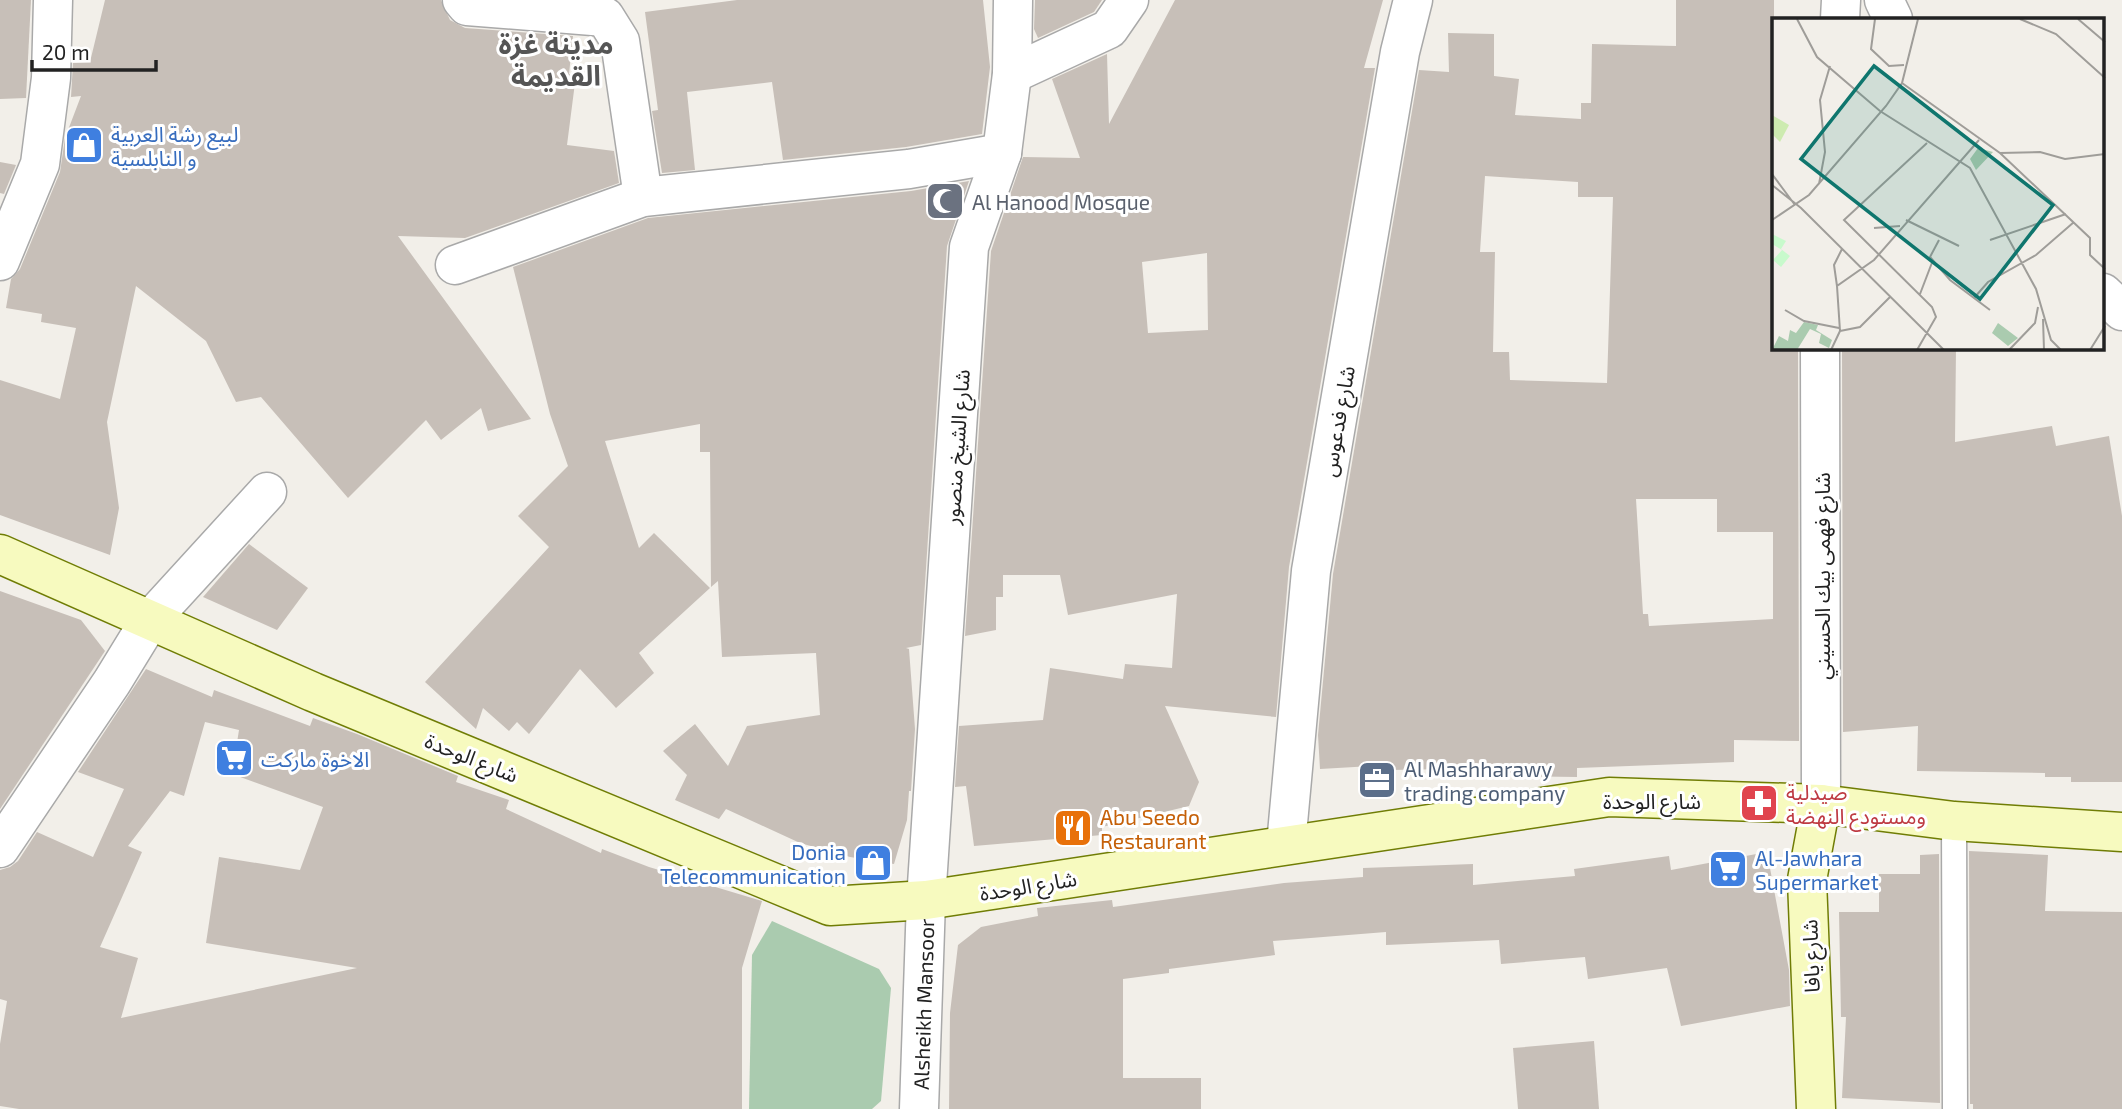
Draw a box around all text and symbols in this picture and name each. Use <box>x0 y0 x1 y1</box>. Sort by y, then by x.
inset map <box>1772 18 2104 350</box>
district label: مدينة غزة القديمة <box>499 26 613 92</box>
scale bar <box>32 28 156 72</box>
text: 20 m <box>42 39 90 64</box>
place label: لبيع رشة العربية و النابلسية <box>111 121 239 171</box>
shop icon: لبيع رشة العربية و النابلسية <box>63 124 105 166</box>
mosque icon: Al Hanood Mosque <box>924 180 966 222</box>
place label: Al Hanood Mosque <box>972 189 1150 214</box>
street label: شارع فدعوس <box>1315 364 1363 479</box>
street label: شارع الشيخ منصور <box>938 368 978 527</box>
street label: شارع فهمى بيك الحسيني <box>1809 472 1838 680</box>
street label: شارع الوحدة <box>420 727 522 791</box>
supermarket icon: الاخوة ماركت <box>213 737 255 779</box>
place label: الاخوة ماركت <box>261 746 369 772</box>
place label: Al Mashharawy trading company <box>1404 756 1565 805</box>
office icon: Al Mashharawy trading company <box>1356 759 1398 801</box>
place label: صيدلية ومستودع النهضة <box>1786 779 1926 832</box>
pharmacy icon: صيدلية ومستودع النهضة <box>1738 782 1780 824</box>
street label: شارع الوحدة <box>1603 788 1701 817</box>
place label: Abu Seedo Restaurant <box>1100 804 1206 853</box>
restaurant icon: Abu Seedo Restaurant <box>1052 807 1094 849</box>
place label: Donia Telecommunication <box>660 839 846 888</box>
shop icon: Donia Telecommunication <box>852 842 894 884</box>
place label: Al-Jawhara Supermarket <box>1755 845 1879 894</box>
supermarket icon: Al-Jawhara Supermarket <box>1707 848 1749 890</box>
street label: شارع الوحدة <box>978 865 1079 909</box>
street label: Alsheikh Mansoor <box>907 917 938 1090</box>
street label: شارع يافا <box>1796 919 1828 993</box>

